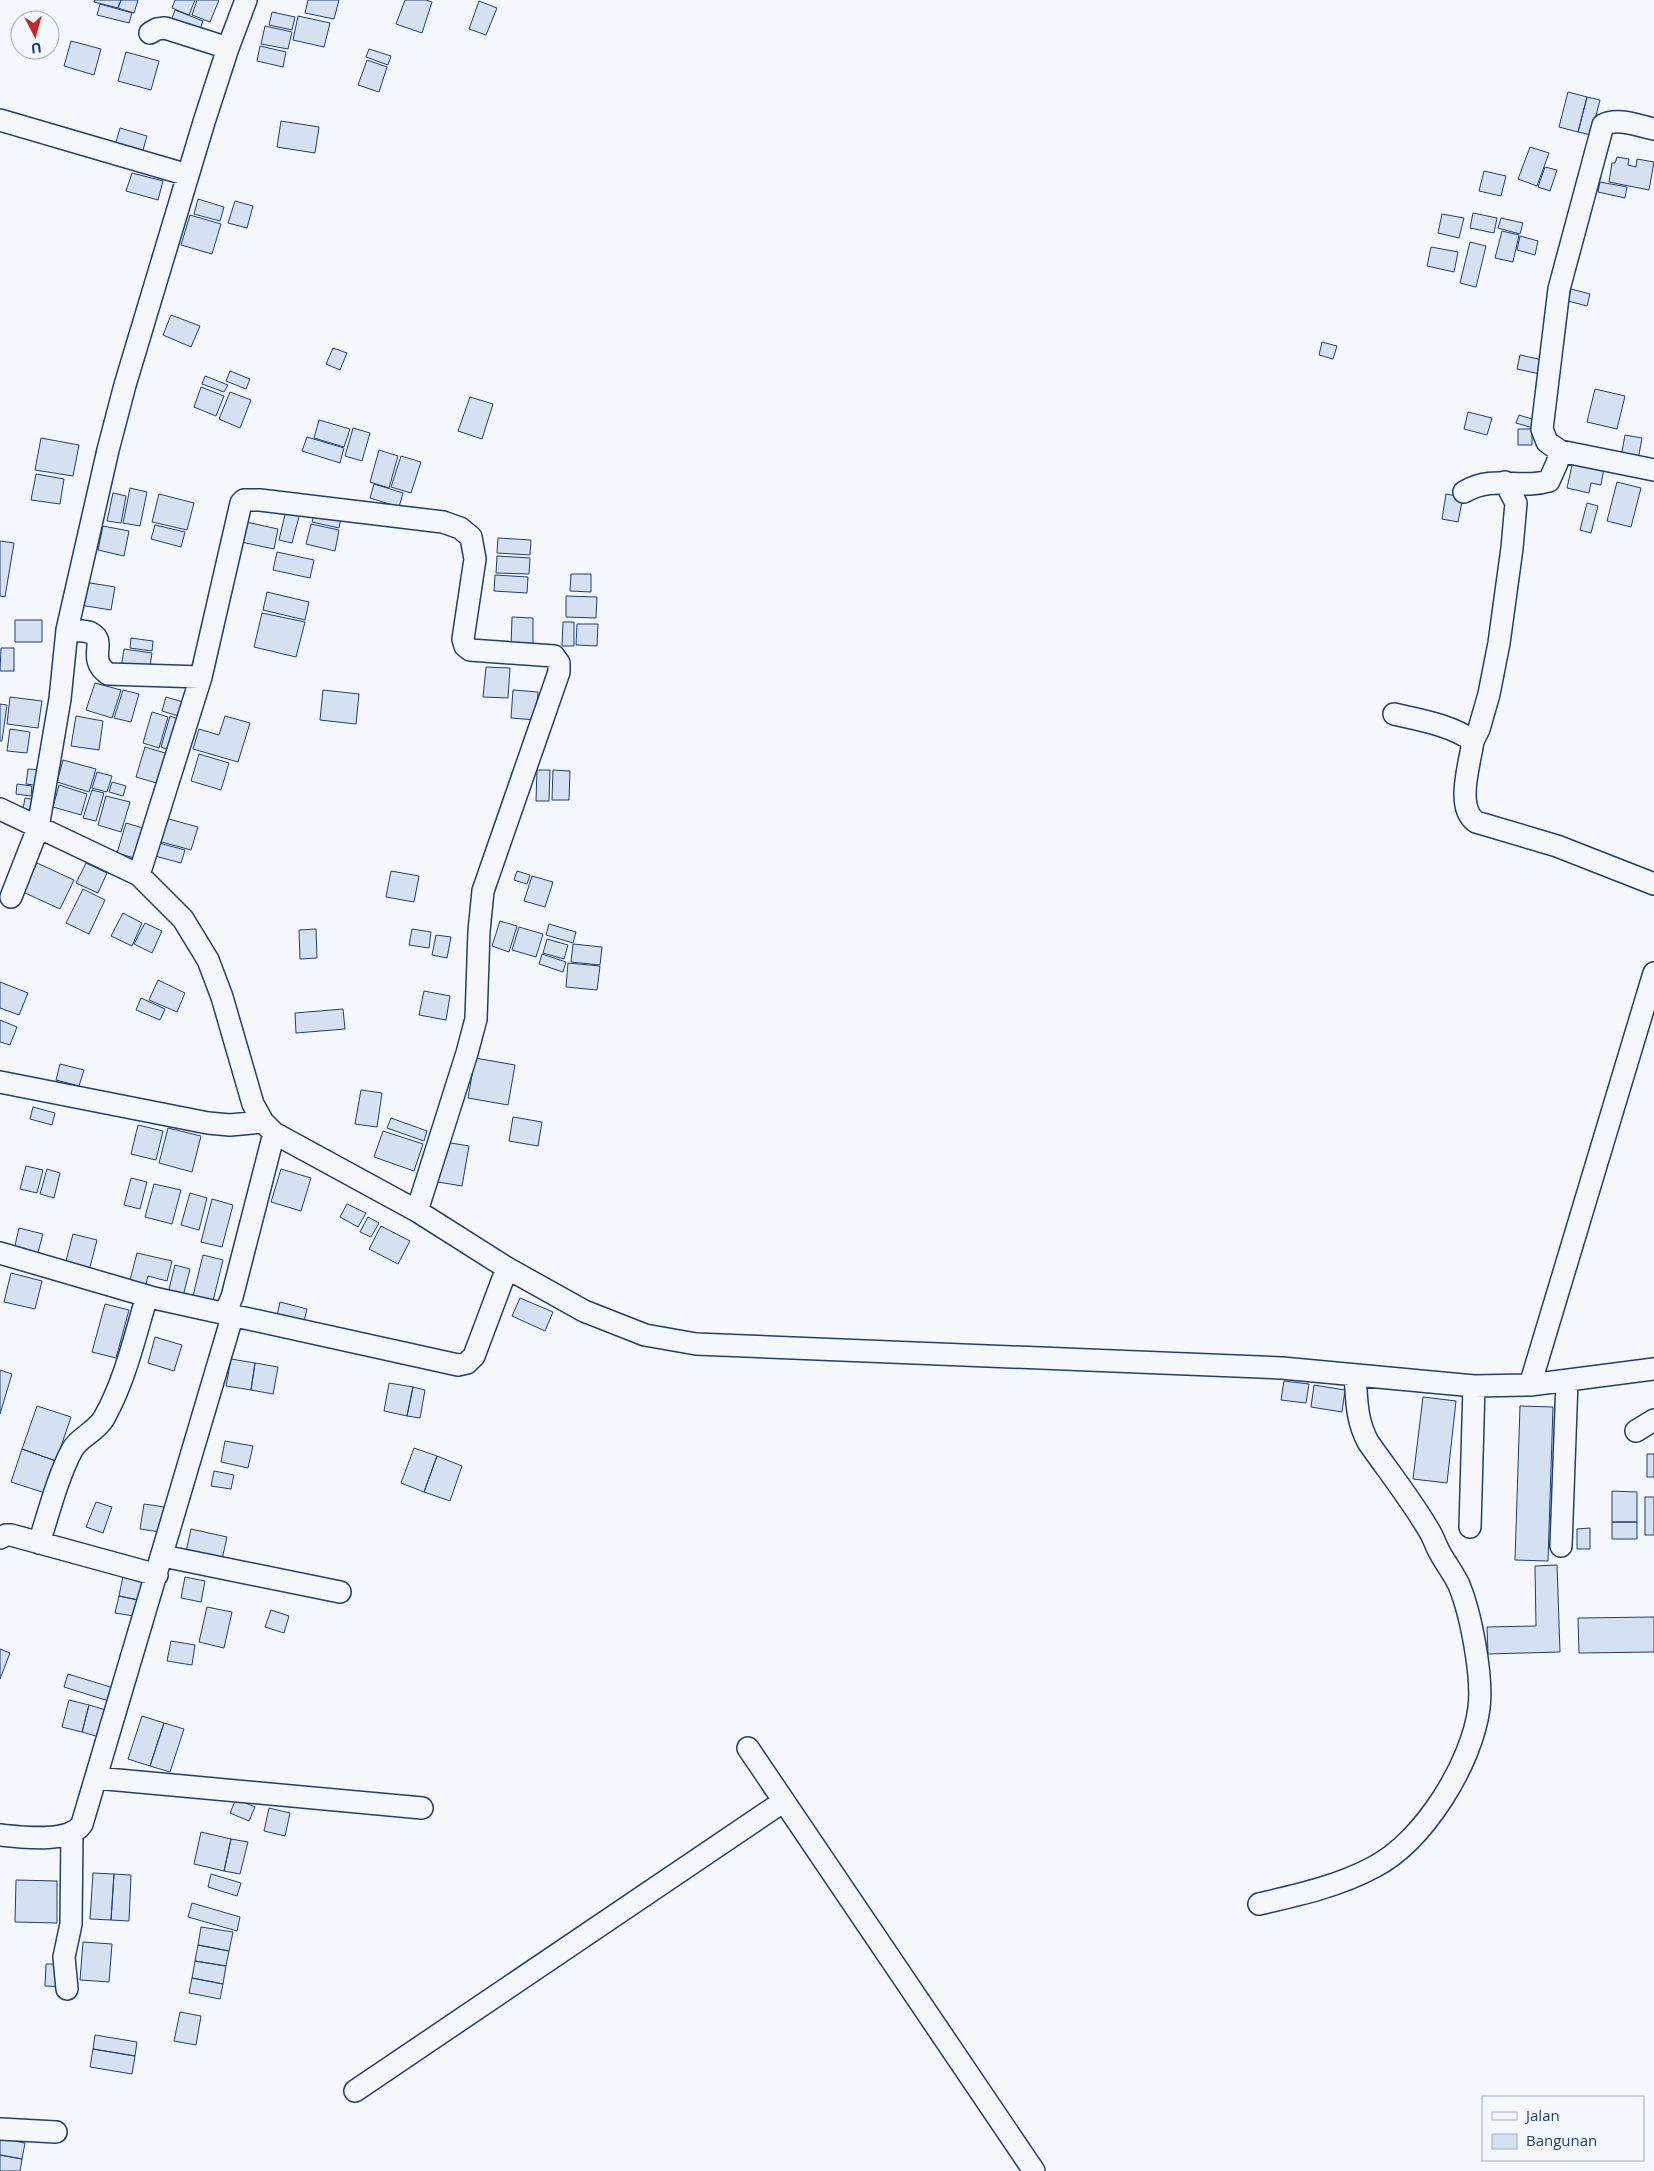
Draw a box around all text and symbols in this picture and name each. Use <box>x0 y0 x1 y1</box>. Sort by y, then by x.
north arrow <box>10 10 60 60</box>
text: U <box>30 38 43 58</box>
legend <box>1482 2096 1644 2161</box>
text: Jalan <box>1524 2105 1560 2125</box>
text: Bangunan <box>1526 2130 1597 2150</box>

